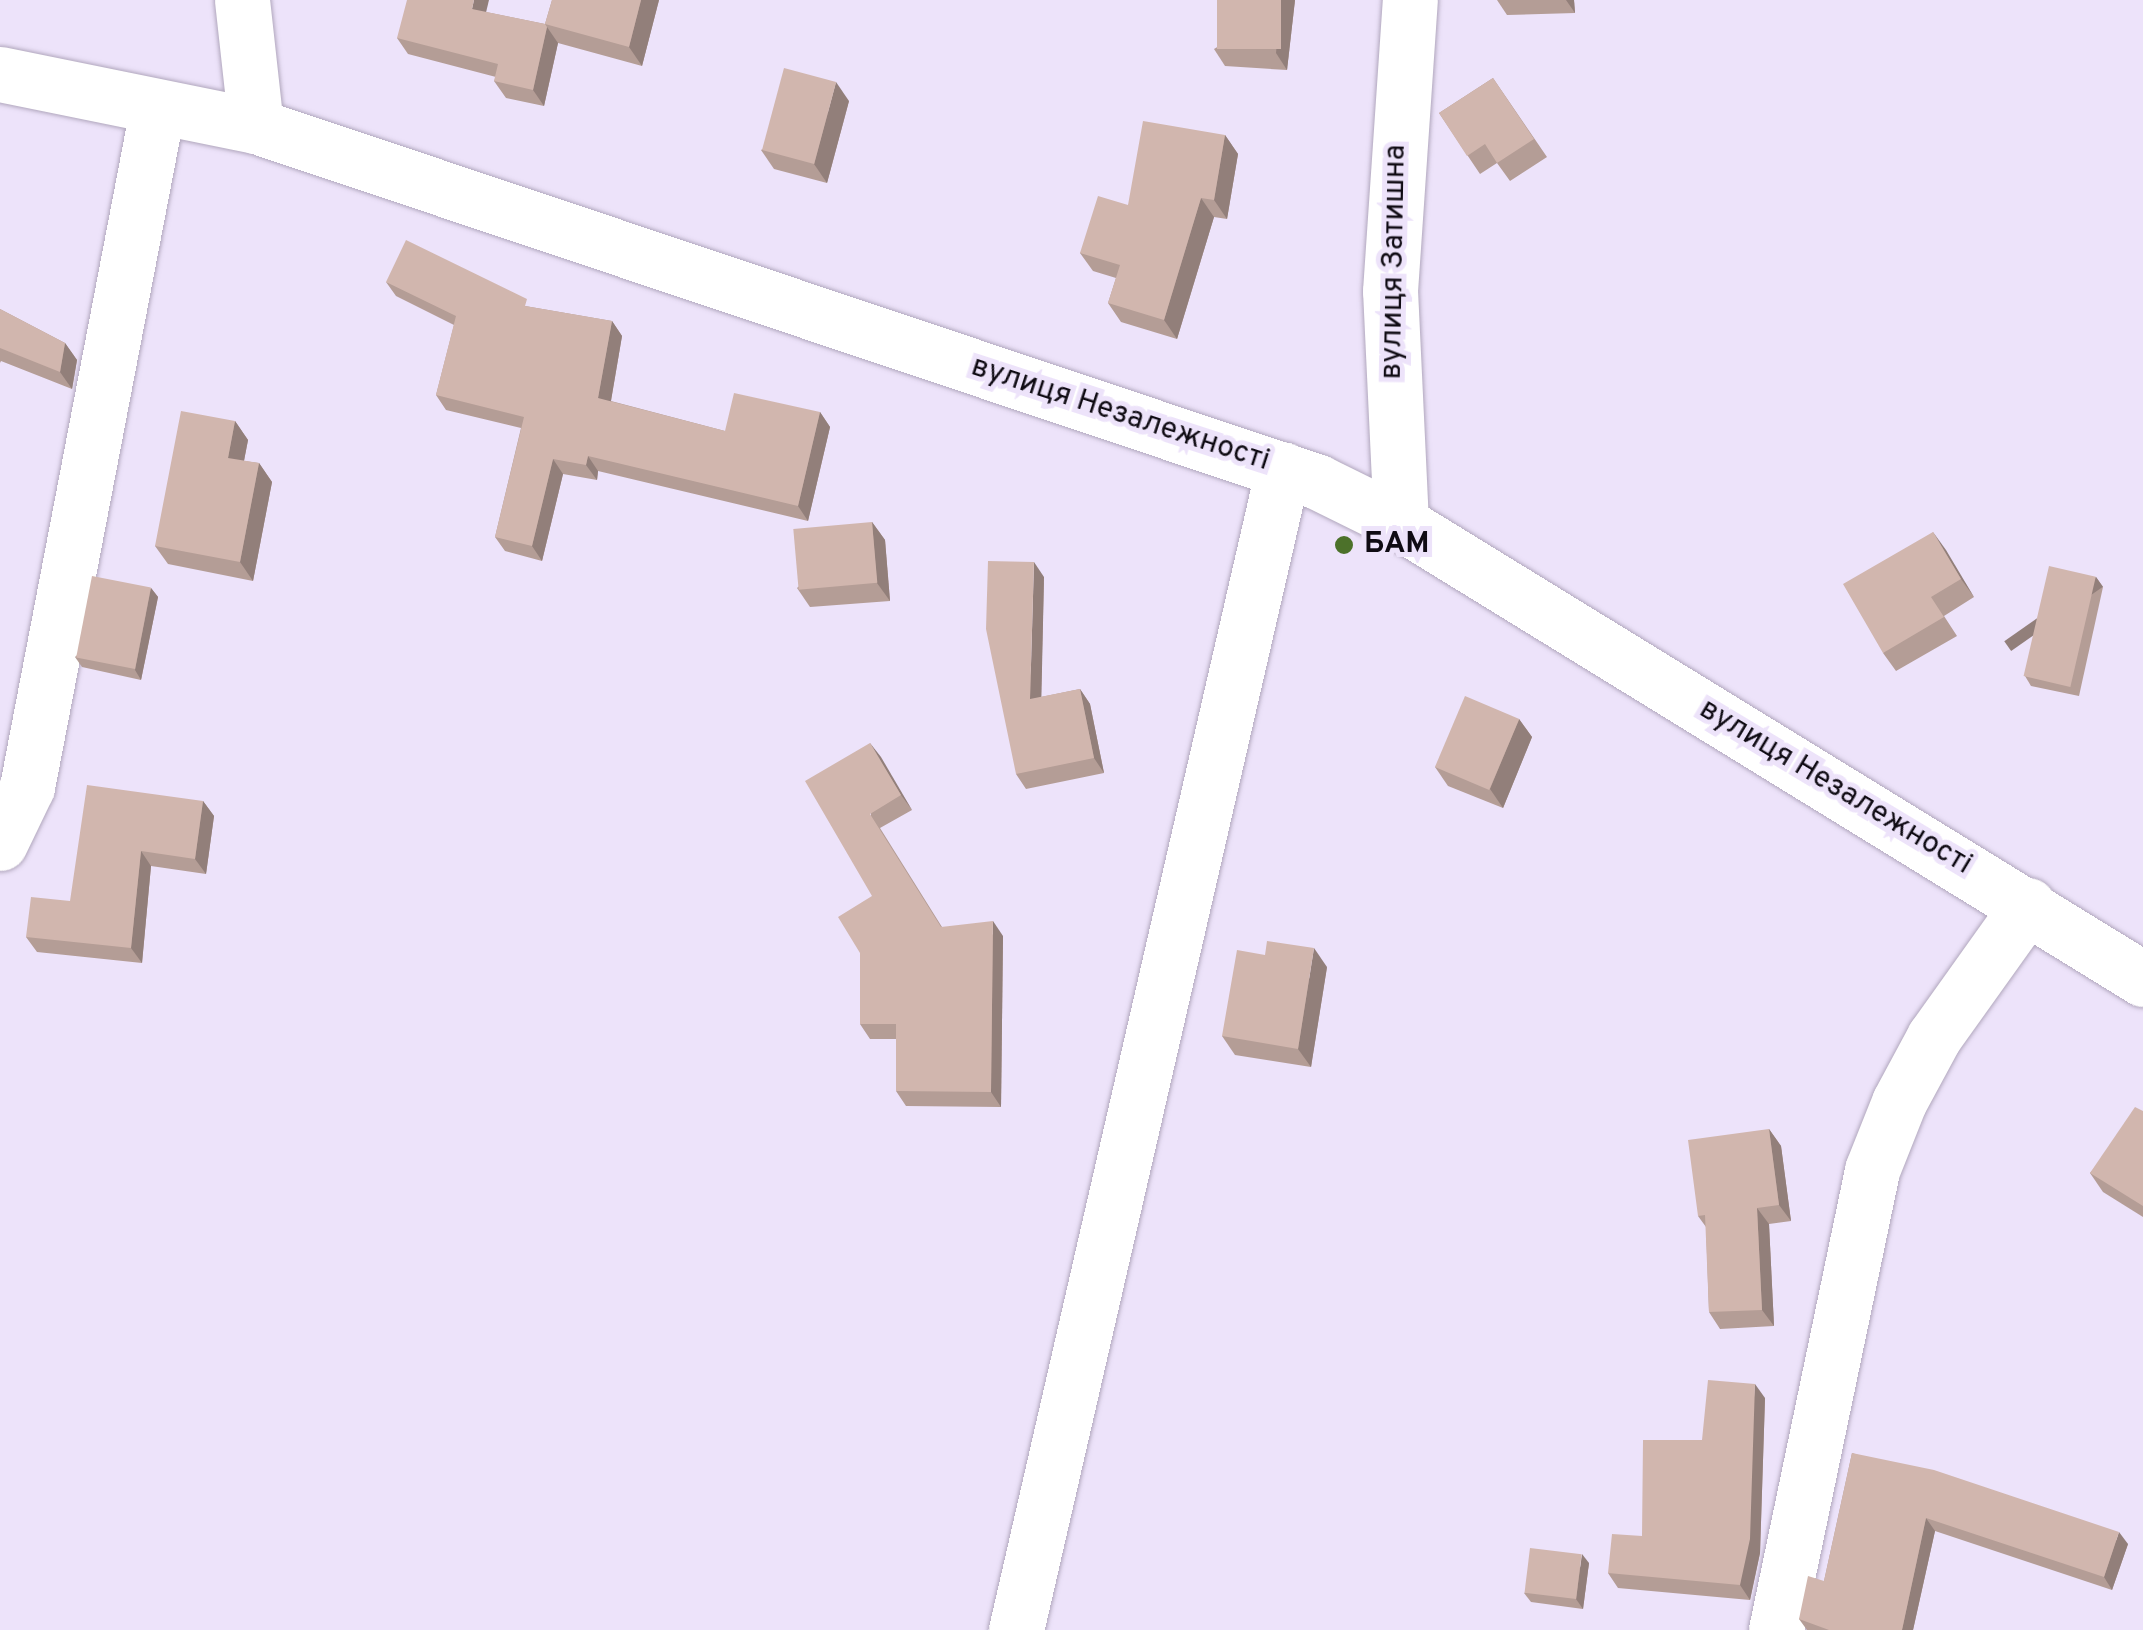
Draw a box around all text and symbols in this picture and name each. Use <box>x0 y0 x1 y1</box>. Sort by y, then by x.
street label: вулиця Затишна <box>1375 144 1415 380</box>
street label: вулиця Незалежності <box>966 350 1274 480</box>
place label: БАМ <box>1364 527 1430 563</box>
marker: БАМ <box>1333 534 1355 556</box>
street label: вулиця Незалежності <box>1692 692 1978 884</box>

